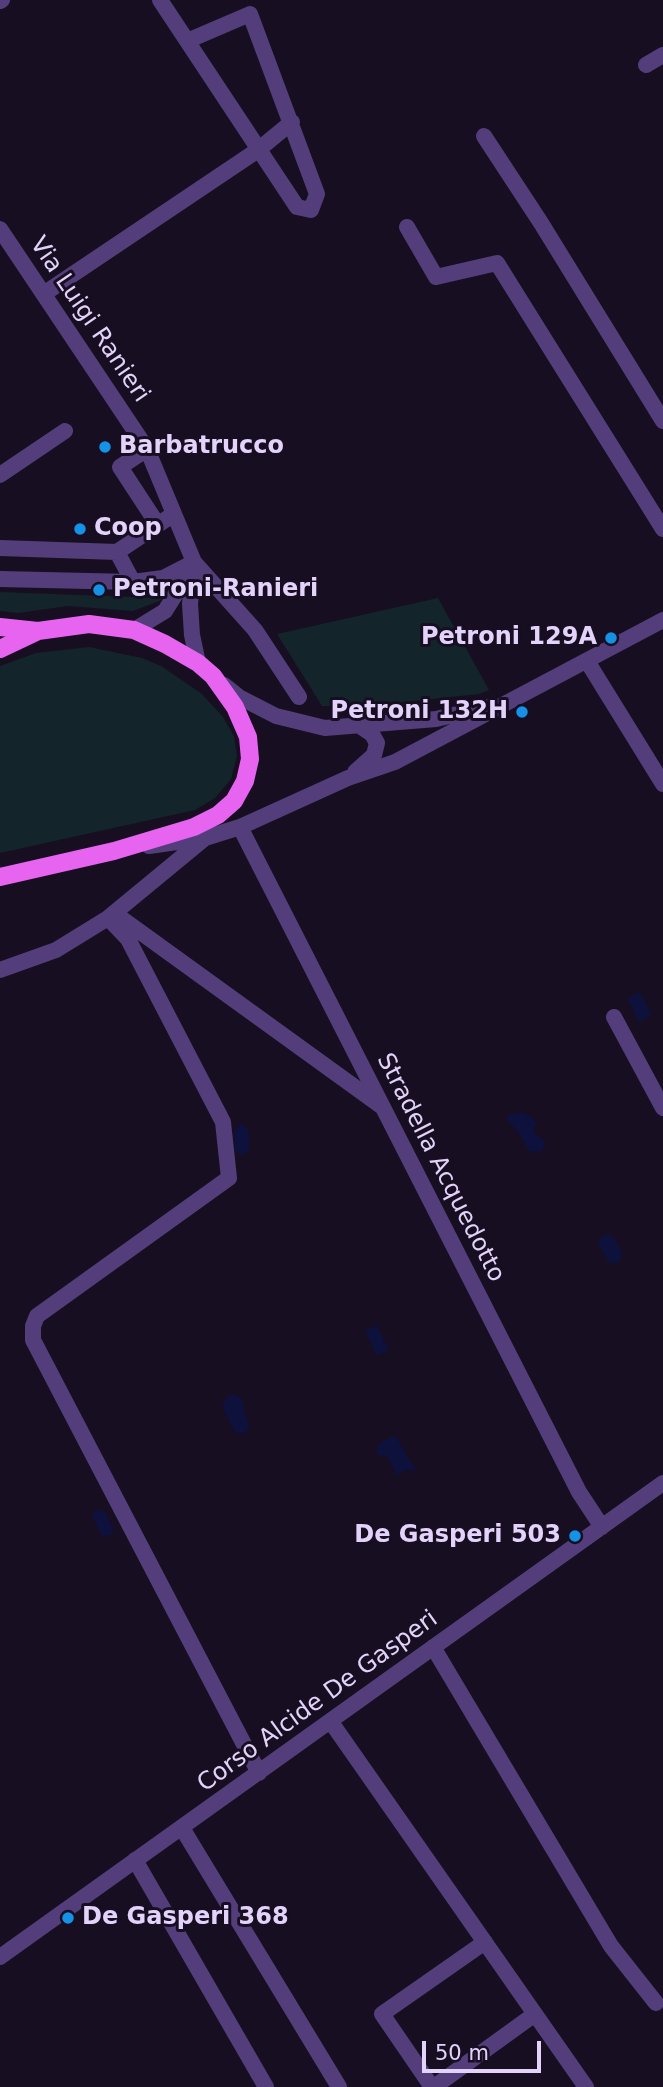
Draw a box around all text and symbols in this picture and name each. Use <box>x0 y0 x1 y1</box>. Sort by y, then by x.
street label: Via Luigi Ranieri <box>23 232 155 408</box>
place label: Barbatrucco <box>119 433 284 461</box>
marker: Barbatrucco <box>97 439 113 455</box>
place label: Coop <box>94 515 162 543</box>
marker: Coop <box>72 521 88 537</box>
place label: Petroni-Ranieri <box>113 576 318 604</box>
marker: Petroni-Ranieri <box>91 582 107 598</box>
place label: Petroni 129A <box>421 624 597 652</box>
marker: Petroni 129A <box>603 630 619 646</box>
place label: Petroni 132H <box>330 698 508 726</box>
marker: Petroni 132H <box>514 704 530 720</box>
street label: Stradella Acquedotto <box>370 1049 510 1287</box>
place label: De Gasperi 503 <box>354 1522 561 1550</box>
marker: De Gasperi 503 <box>567 1528 583 1544</box>
street label: Corso Alcide De Gasperi <box>192 1605 444 1799</box>
place label: De Gasperi 368 <box>82 1904 289 1932</box>
marker: De Gasperi 368 <box>60 1910 76 1926</box>
scale bar <box>425 2028 544 2072</box>
text: 50 m <box>435 2041 489 2065</box>

